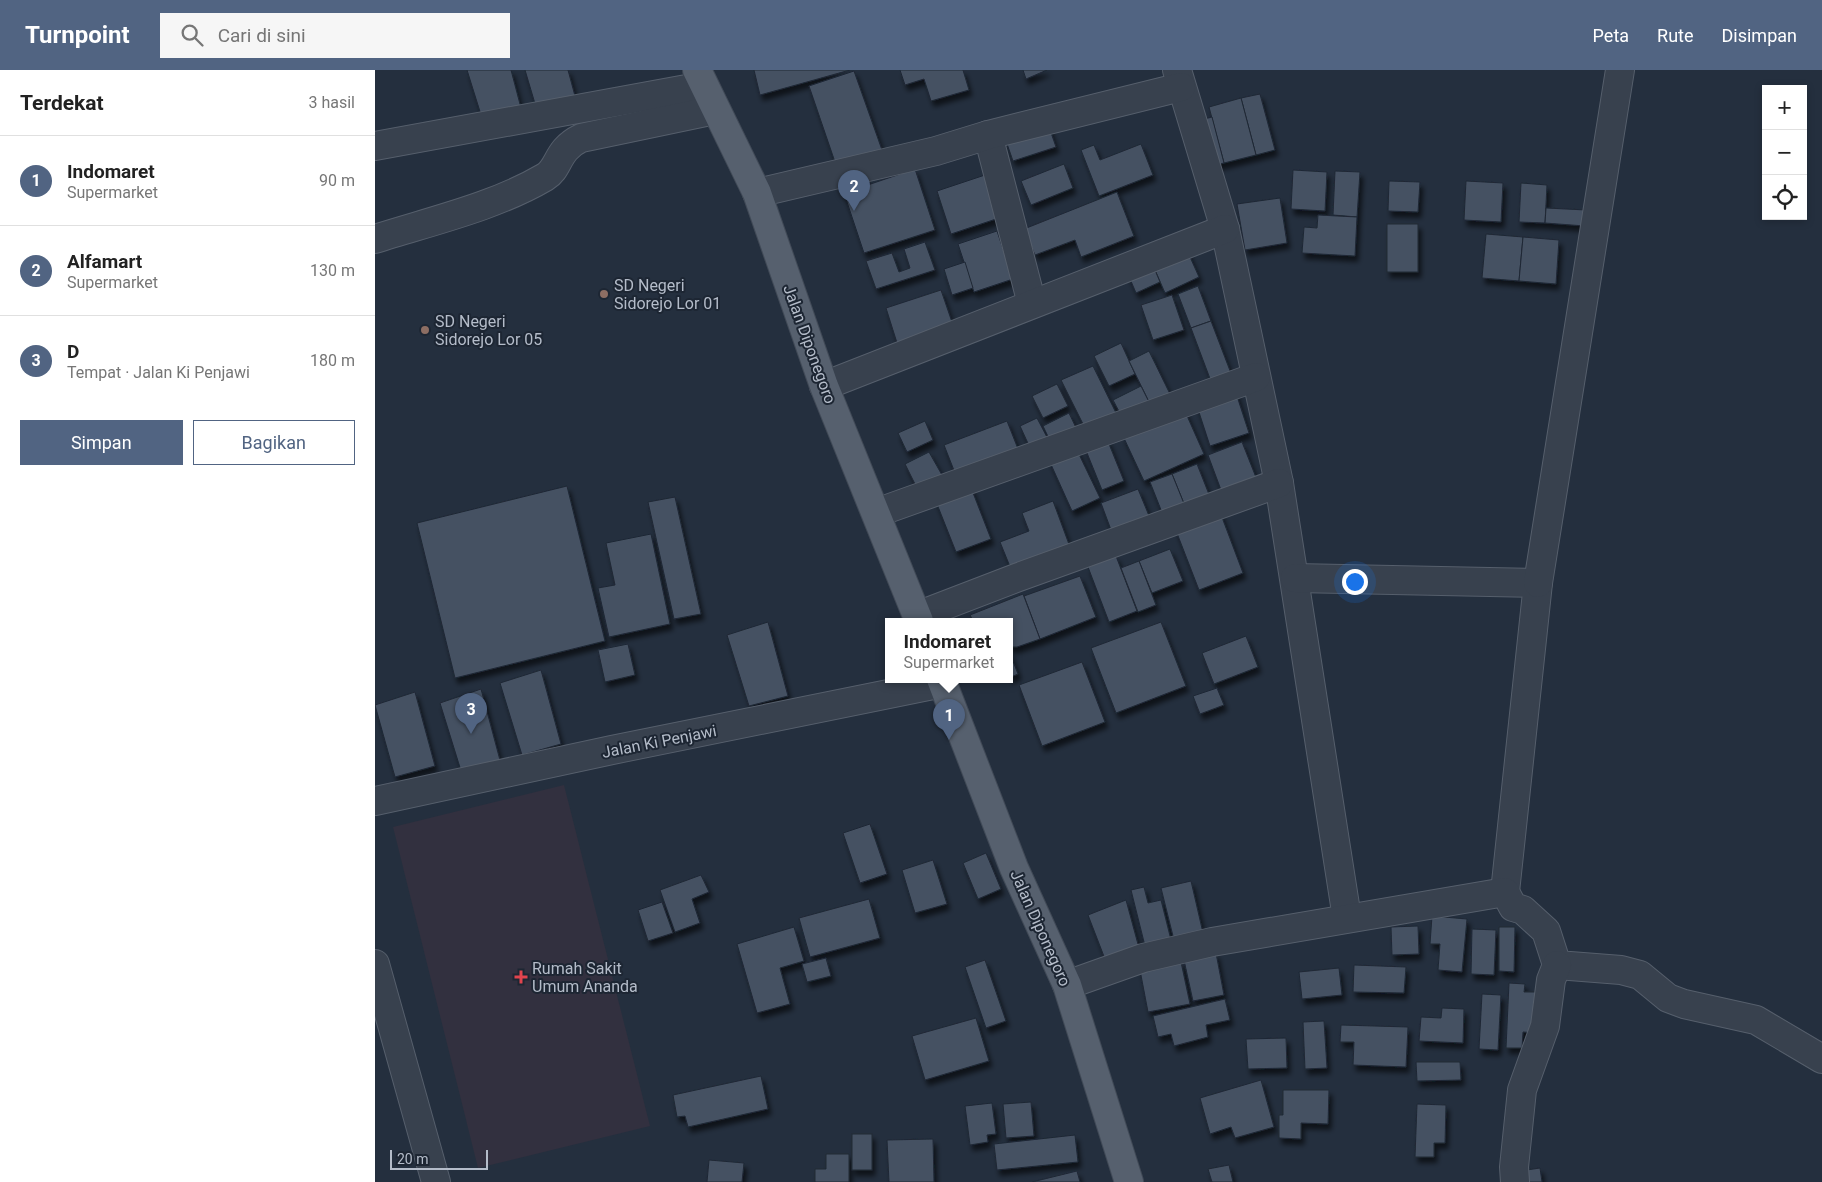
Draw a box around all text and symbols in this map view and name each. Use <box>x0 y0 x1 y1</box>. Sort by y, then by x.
search box <box>160 13 510 58</box>
text: Turnpoint <box>25 21 130 49</box>
icon: search <box>178 21 206 49</box>
text: Cari di sini <box>218 24 306 47</box>
text: Peta <box>1593 25 1629 46</box>
text: Rute <box>1657 25 1694 46</box>
text: Disimpan <box>1722 25 1797 46</box>
map controls <box>1762 85 1807 220</box>
button: + <box>1762 85 1807 130</box>
text: Terdekat <box>20 91 104 115</box>
text: 3 hasil <box>308 93 355 112</box>
button: − <box>1762 130 1807 175</box>
text: Indomaret <box>67 160 155 183</box>
pin: 2 <box>838 170 870 211</box>
text: 1 <box>31 171 41 190</box>
text: 90 m <box>319 171 355 190</box>
button: locate <box>1762 175 1807 220</box>
text: Supermarket <box>67 183 158 202</box>
text: Alfamart <box>67 250 142 273</box>
text: 2 <box>31 261 41 280</box>
text: 130 m <box>310 261 355 280</box>
text: Supermarket <box>67 273 158 292</box>
place label: SD Negeri Sidorejo Lor 01 <box>614 276 721 313</box>
street label: Jalan Diponegoro <box>779 282 840 406</box>
marker: SD Negeri Sidorejo Lor 01 <box>598 288 610 300</box>
place label: SD Negeri Sidorejo Lor 05 <box>435 312 542 349</box>
marker: SD Negeri Sidorejo Lor 05 <box>419 324 431 336</box>
text: D <box>67 340 79 363</box>
text: 3 <box>31 351 41 370</box>
text: 180 m <box>310 351 355 370</box>
text: Tempat · Jalan Ki Penjawi <box>67 363 250 382</box>
button: Simpan <box>20 420 183 465</box>
button: Bagikan <box>193 420 355 465</box>
your location <box>1342 569 1368 595</box>
popup <box>885 618 1013 683</box>
text: Indomaret <box>903 630 991 653</box>
text: Supermarket <box>903 653 995 672</box>
pin: 3 <box>455 693 487 734</box>
pin: 1 <box>933 699 965 740</box>
street label: Jalan Ki Penjawi <box>600 721 718 762</box>
street label: Jalan Diponegoro <box>1006 867 1075 989</box>
place label: Rumah Sakit Umum Ananda <box>532 959 638 996</box>
marker: Rumah Sakit Umum Ananda <box>514 970 528 984</box>
scale bar <box>390 1147 487 1170</box>
text: 20 m <box>397 1151 429 1167</box>

